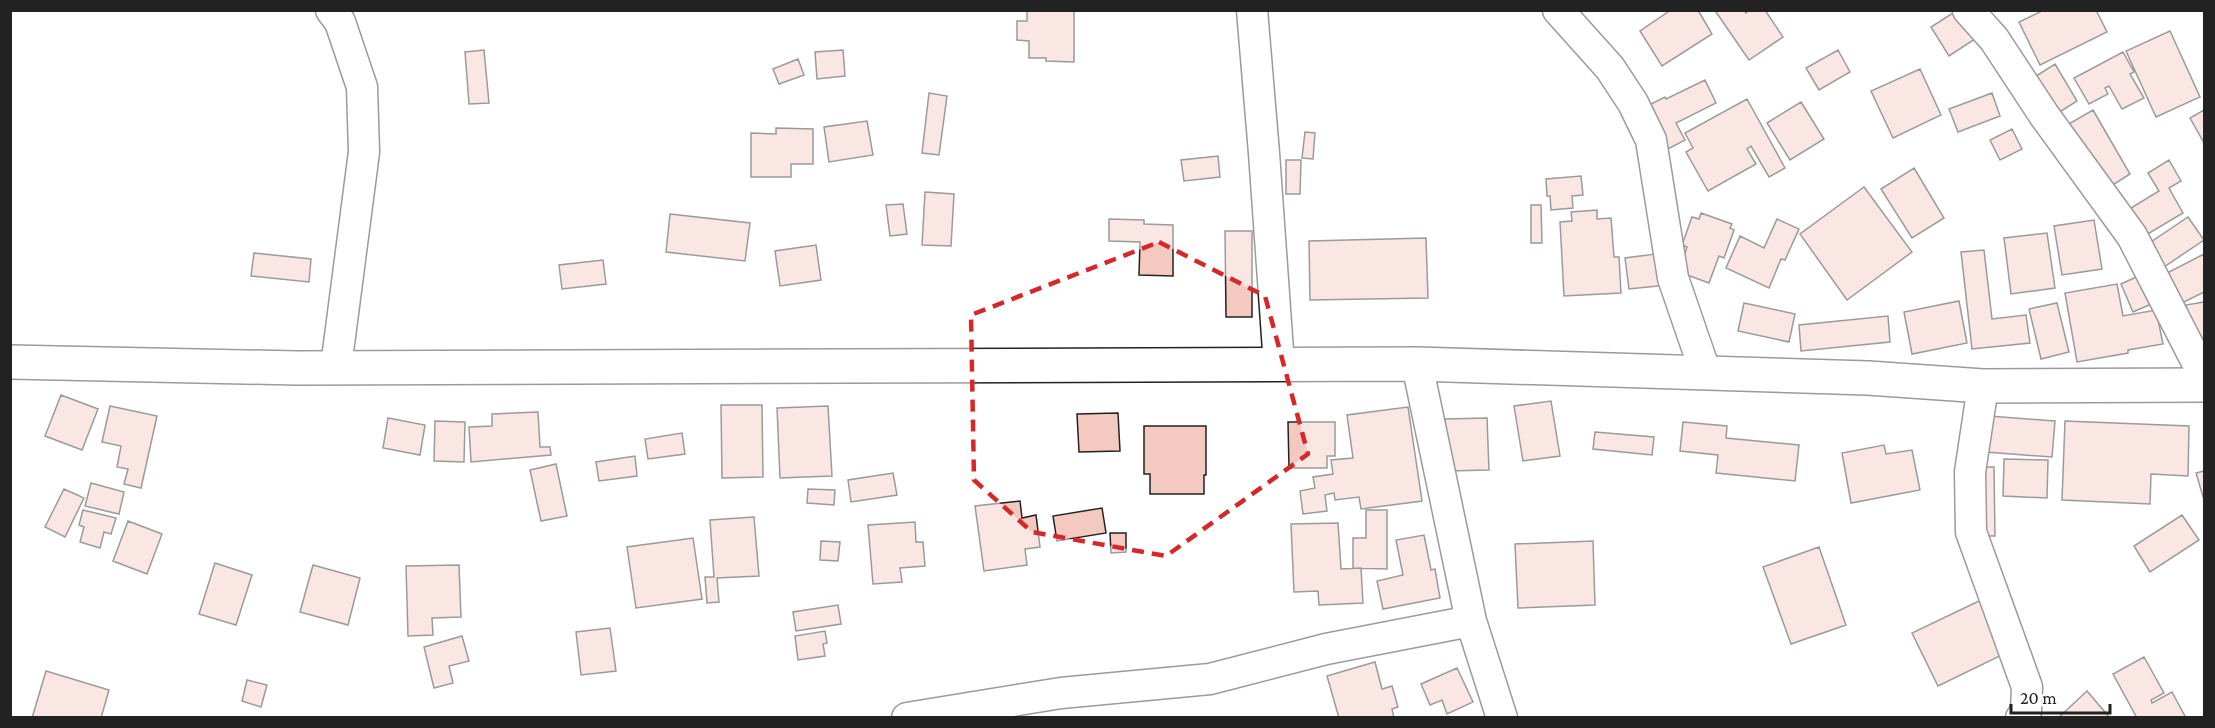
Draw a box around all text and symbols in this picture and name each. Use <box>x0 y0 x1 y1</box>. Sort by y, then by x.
scale bar <box>2011 677 2110 715</box>
text: 20 m <box>2020 688 2057 708</box>

